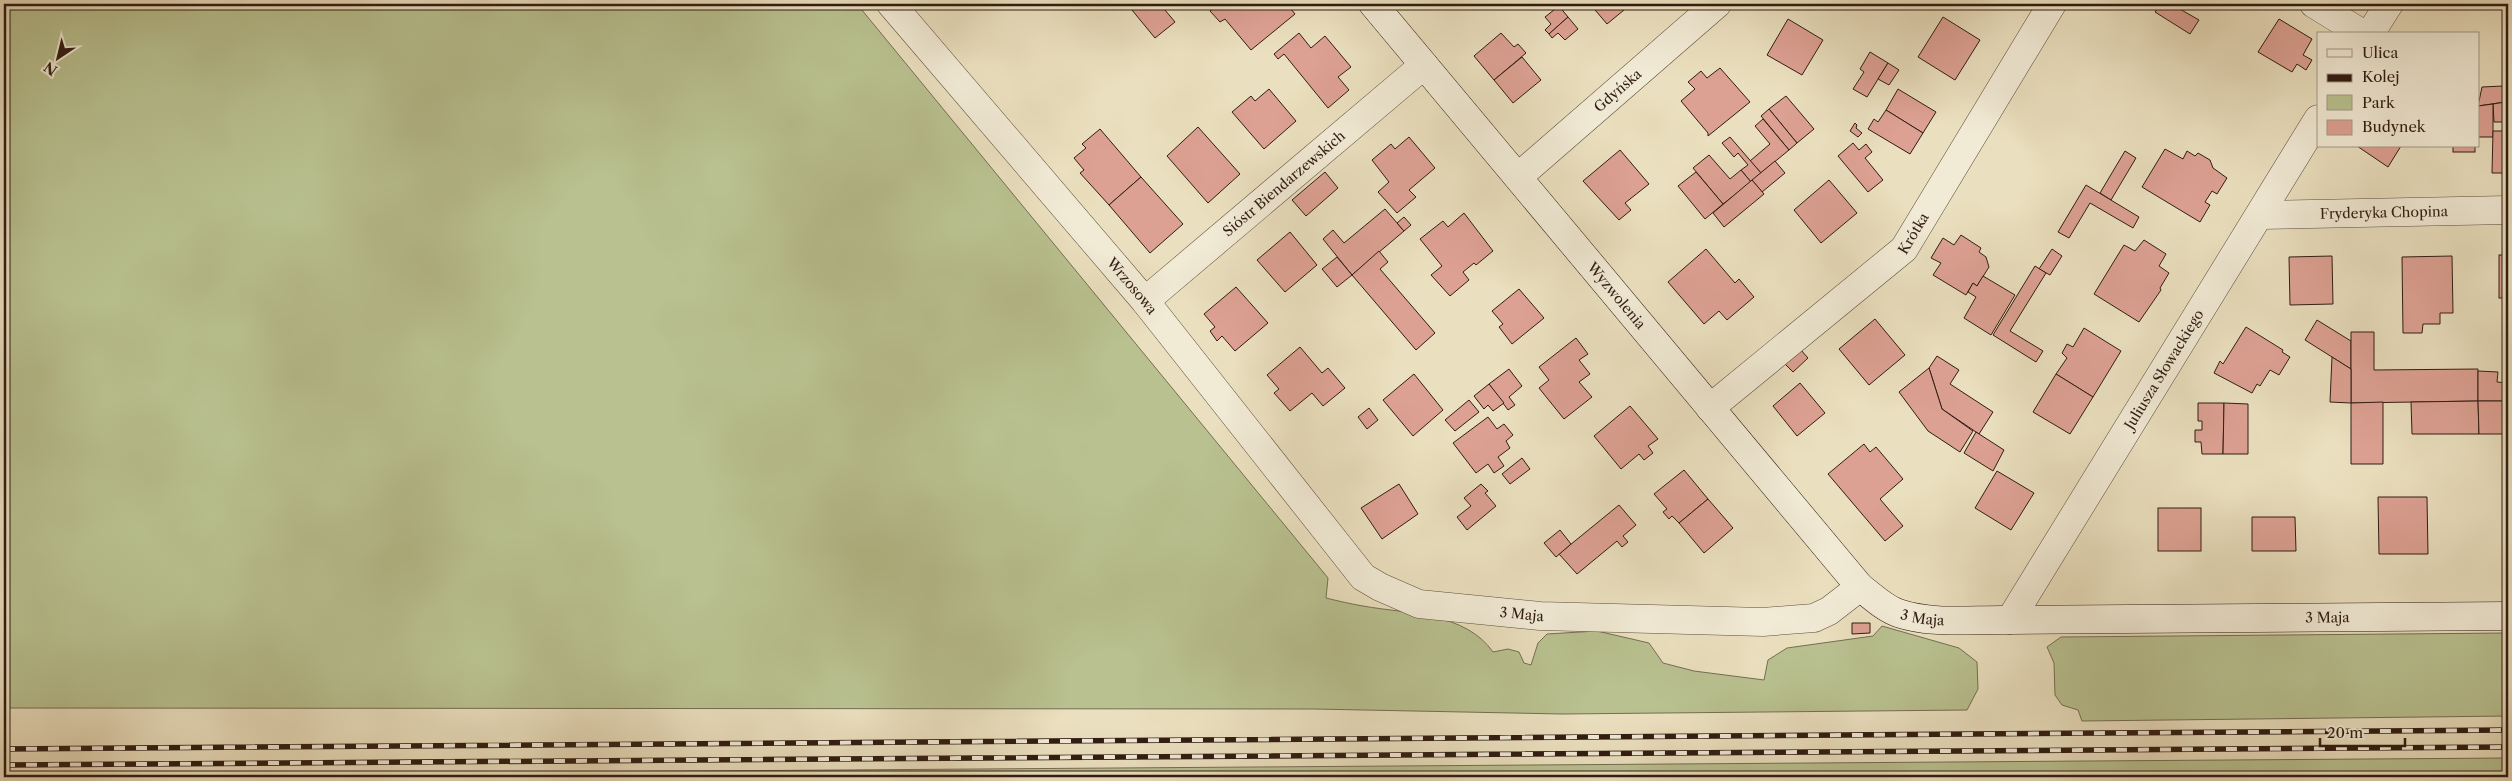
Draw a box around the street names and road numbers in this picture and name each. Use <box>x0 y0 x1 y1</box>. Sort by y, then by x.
street label: Gdyńska <box>1590 64 1646 116</box>
street label: Sióstr Biendarzewskich <box>1219 126 1349 240</box>
street label: Fryderyka Chopina <box>2320 202 2449 223</box>
street label: Krótka <box>1894 209 1933 258</box>
street label: Wrzosowa <box>1102 253 1162 319</box>
street label: Wyzwolenia <box>1583 258 1650 333</box>
street label: Juliusza Słowackiego <box>2119 306 2208 435</box>
street label: 3 Maja <box>1499 603 1545 625</box>
street label: 3 Maja <box>1898 605 1946 629</box>
street label: 3 Maja <box>2305 608 2350 627</box>

